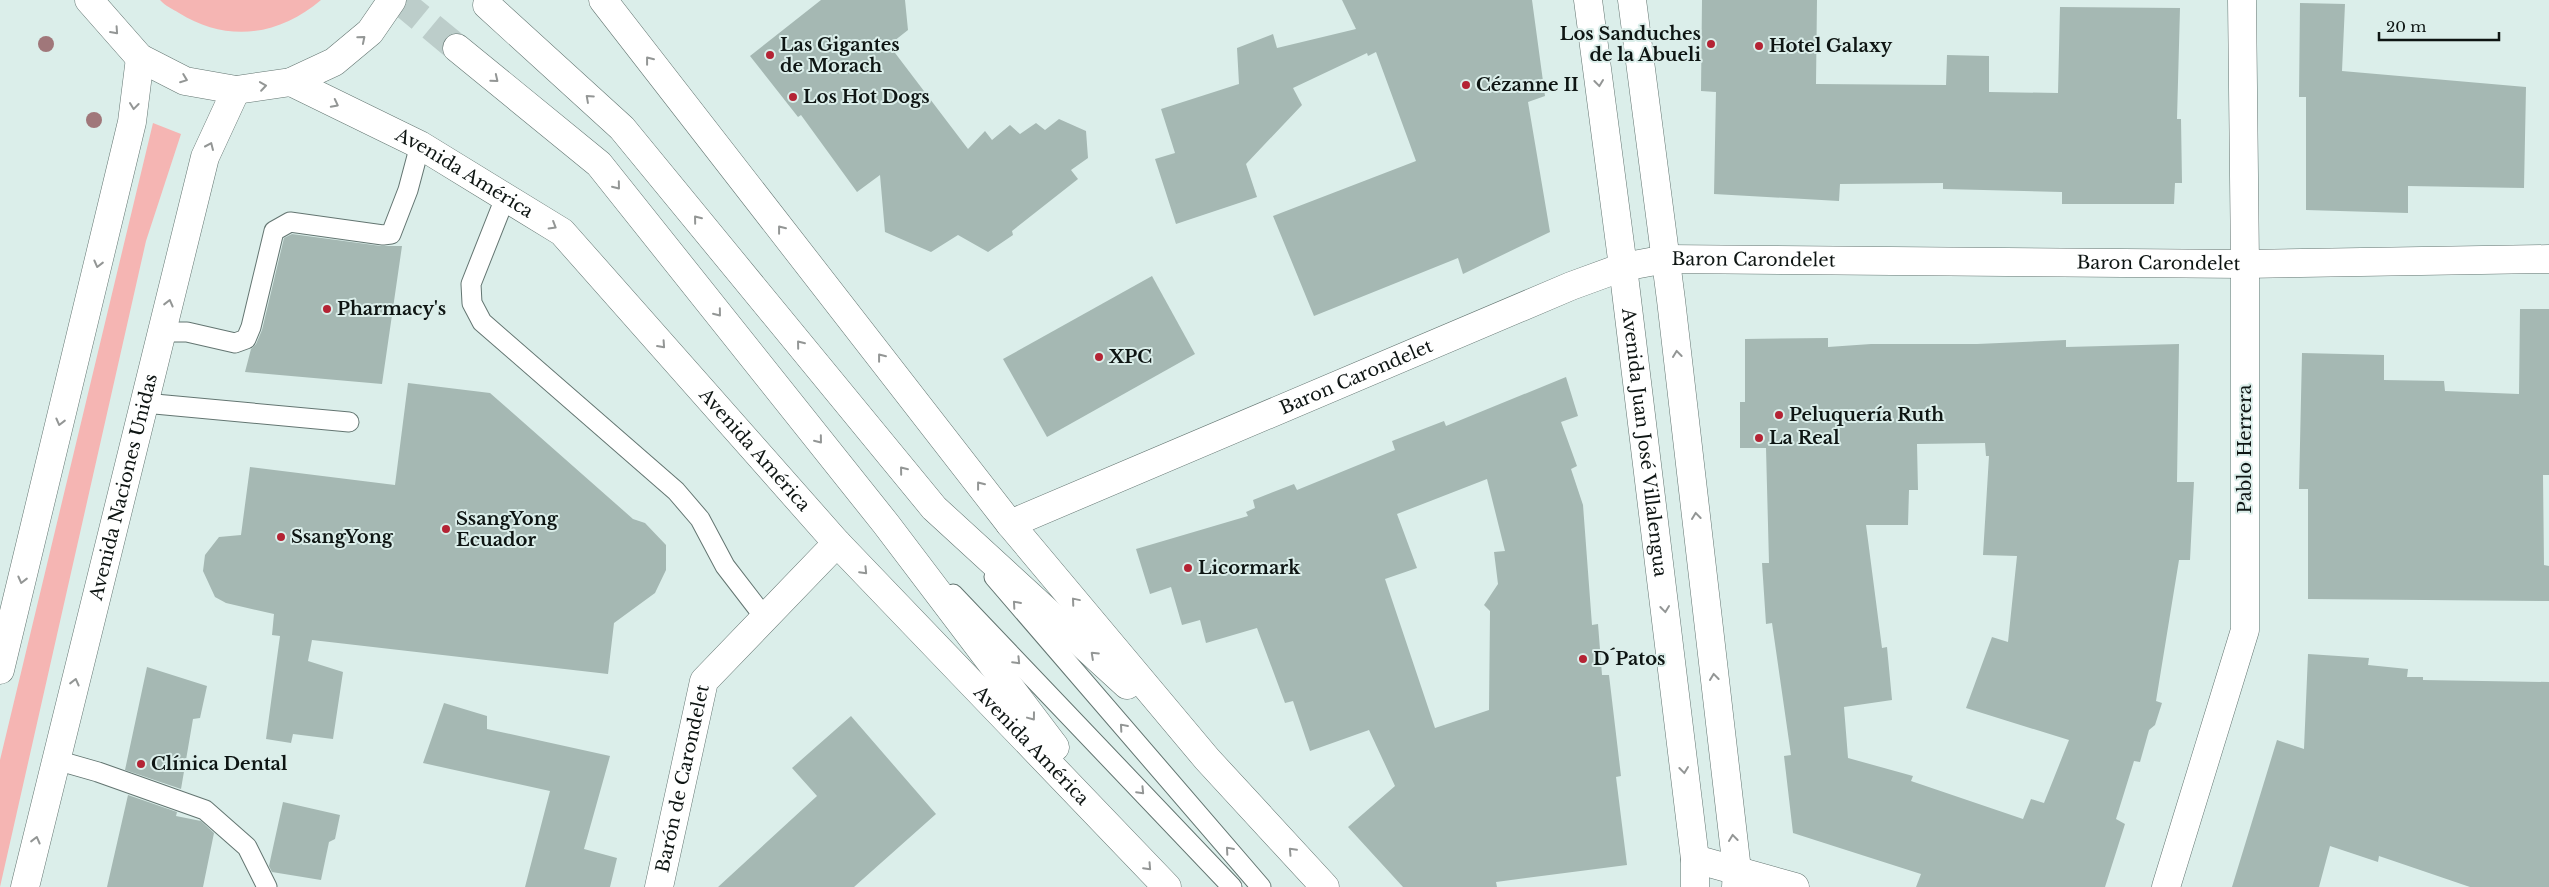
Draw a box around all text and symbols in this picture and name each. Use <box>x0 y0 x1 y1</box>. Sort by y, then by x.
scale bar <box>2379 10 2499 42</box>
text: 20 m <box>2386 17 2426 36</box>
place label: Los Sanduches de la Abueli <box>1560 23 1701 66</box>
one-way arrow <box>109 25 118 34</box>
place label: Las Gigantes de Morach <box>780 34 900 77</box>
place label: Hotel Galaxy <box>1769 35 1893 57</box>
one-way arrow <box>356 36 365 44</box>
marker: Los Sanduches de la Abueli <box>1705 38 1717 50</box>
marker: Hotel Galaxy <box>1753 40 1765 52</box>
marker: Las Gigantes de Morach <box>764 49 776 61</box>
one-way arrow <box>647 57 655 66</box>
one-way arrow <box>179 73 187 83</box>
one-way arrow <box>489 73 498 81</box>
place label: Cézanne II <box>1476 74 1579 96</box>
marker: Cézanne II <box>1460 79 1472 91</box>
one-way arrow <box>1593 79 1604 87</box>
one-way arrow <box>260 81 268 92</box>
place label: Los Hot Dogs <box>803 86 930 108</box>
marker: Los Hot Dogs <box>787 91 799 103</box>
one-way arrow <box>586 94 595 103</box>
one-way arrow <box>330 98 339 108</box>
one-way arrow <box>129 102 140 110</box>
street label: Avenida América <box>391 123 537 223</box>
one-way arrow <box>204 142 215 151</box>
one-way arrow <box>611 180 619 189</box>
one-way arrow <box>694 216 702 225</box>
one-way arrow <box>547 220 556 229</box>
one-way arrow <box>778 226 786 235</box>
street label: Baron Carondelet <box>1671 248 1836 271</box>
street label: Baron Carondelet <box>2076 252 2241 275</box>
one-way arrow <box>93 260 104 269</box>
place label: Pharmacy's <box>337 298 446 320</box>
one-way arrow <box>163 299 174 308</box>
marker: Pharmacy's <box>321 303 333 315</box>
street label: Avenida Juan José Villalengua <box>1617 306 1672 578</box>
one-way arrow <box>712 307 720 316</box>
street label: Baron Carondelet <box>1276 335 1436 419</box>
one-way arrow <box>657 340 666 349</box>
one-way arrow <box>796 341 805 350</box>
place label: XPC <box>1108 346 1152 368</box>
one-way arrow <box>1672 350 1683 358</box>
marker: XPC <box>1093 351 1105 363</box>
one-way arrow <box>878 354 886 363</box>
street label: Avenida Naciones Unidas <box>85 371 162 603</box>
street label: Avenida América <box>694 383 815 516</box>
street label: Pablo Herrera <box>2234 384 2256 514</box>
place label: Peluquería Ruth <box>1789 404 1944 426</box>
marker: Peluquería Ruth <box>1773 409 1785 421</box>
one-way arrow <box>55 418 66 427</box>
place label: La Real <box>1769 427 1840 449</box>
marker: La Real <box>1753 432 1765 444</box>
one-way arrow <box>814 434 822 443</box>
one-way arrow <box>900 467 908 476</box>
one-way arrow <box>977 482 986 491</box>
place label: SsangYong Ecuador <box>456 508 559 551</box>
one-way arrow <box>1691 511 1702 519</box>
marker: SsangYong Ecuador <box>440 523 452 535</box>
place label: SsangYong <box>291 526 394 548</box>
marker: SsangYong <box>275 531 287 543</box>
place label: Licormark <box>1198 557 1301 579</box>
marker: Licormark <box>1182 562 1194 574</box>
one-way arrow <box>858 565 867 574</box>
one-way arrow <box>17 576 28 585</box>
one-way arrow <box>1072 598 1080 607</box>
one-way arrow <box>1014 601 1022 610</box>
one-way arrow <box>1659 605 1670 613</box>
place label: D´Patos <box>1593 647 1665 670</box>
one-way arrow <box>1090 652 1099 661</box>
marker: D´Patos <box>1577 653 1589 665</box>
one-way arrow <box>1011 655 1020 664</box>
one-way arrow <box>1709 673 1720 681</box>
one-way arrow <box>69 677 80 686</box>
street label: Avenida América <box>969 681 1094 810</box>
street label: Barón de Carondelet <box>651 682 714 875</box>
one-way arrow <box>1026 711 1035 721</box>
one-way arrow <box>1120 724 1128 733</box>
place label: Clínica Dental <box>151 753 288 775</box>
marker: Clínica Dental <box>135 758 147 770</box>
one-way arrow <box>1678 767 1689 775</box>
one-way arrow <box>1135 786 1144 795</box>
one-way arrow <box>1728 834 1739 842</box>
one-way arrow <box>30 835 41 844</box>
one-way arrow <box>1226 847 1234 856</box>
one-way arrow <box>1289 848 1298 857</box>
one-way arrow <box>1142 861 1151 870</box>

